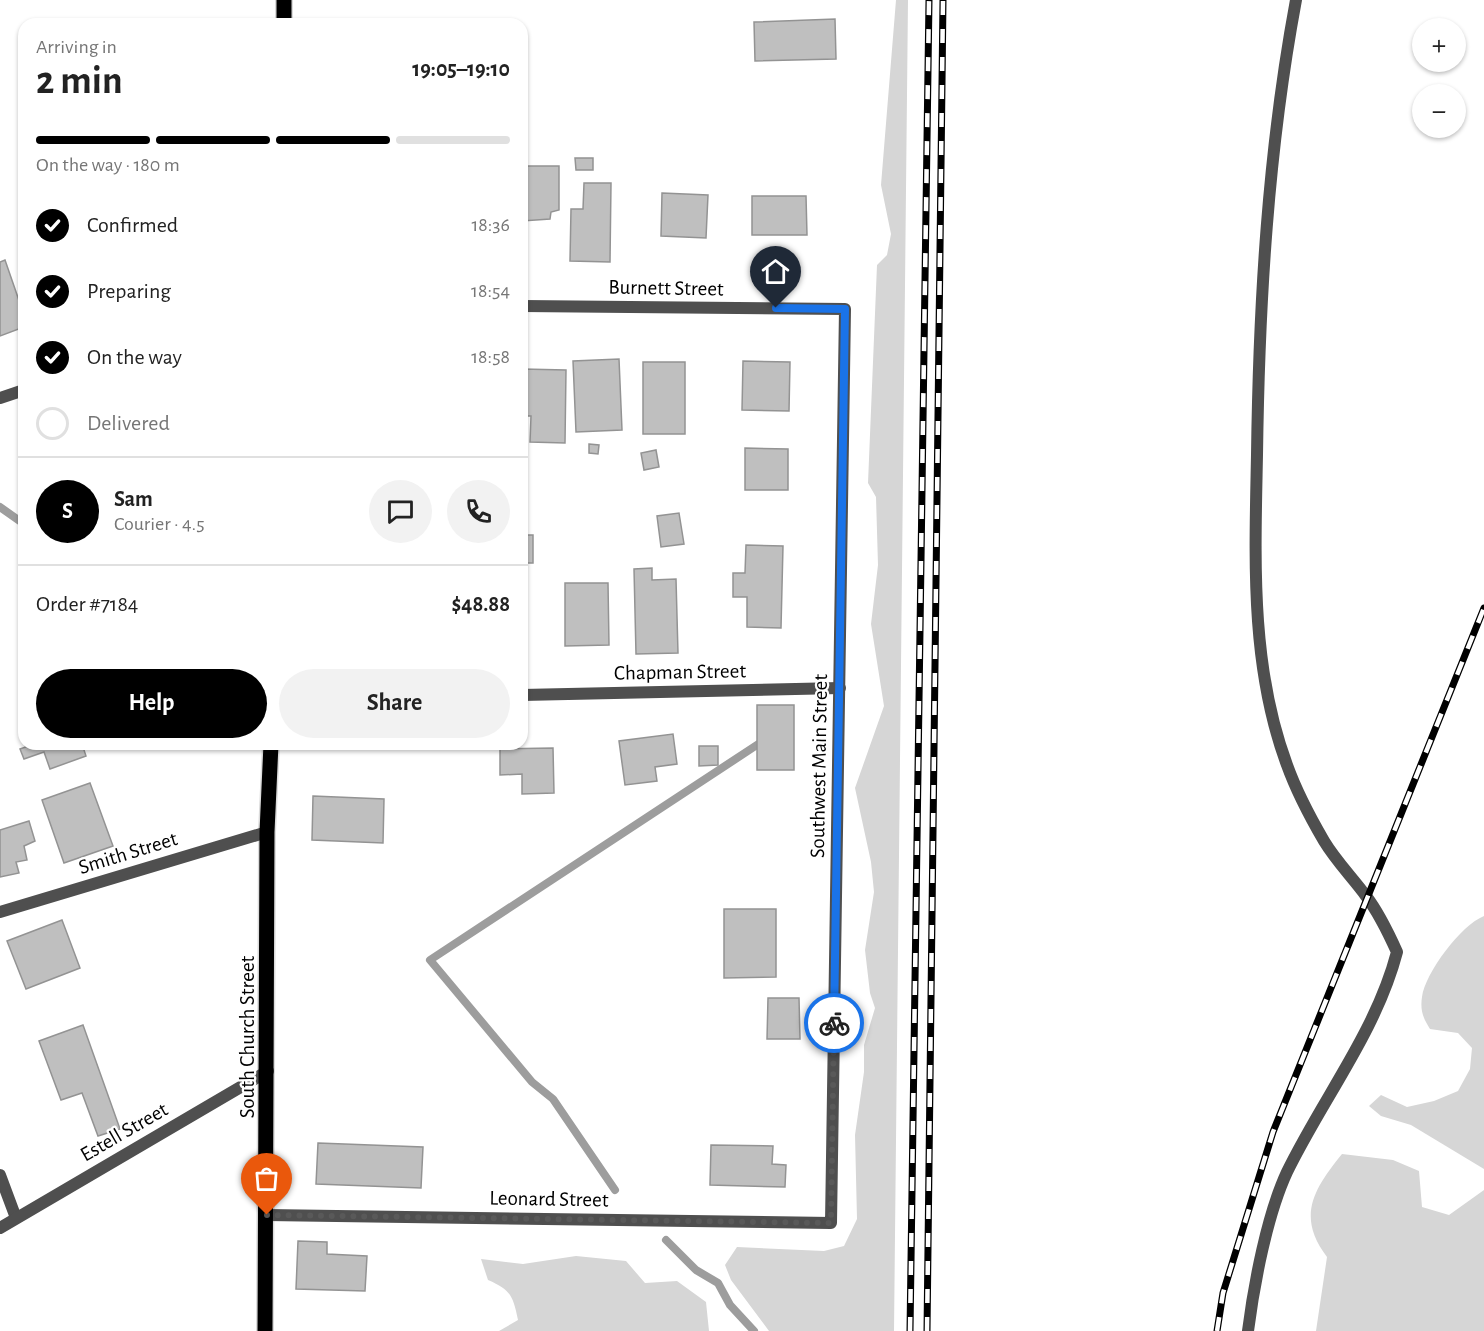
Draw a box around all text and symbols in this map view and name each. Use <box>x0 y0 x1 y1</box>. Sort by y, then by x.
map controls <box>1412 18 1466 138</box>
button: + <box>1412 18 1466 72</box>
text: Arriving in <box>36 37 117 57</box>
text: 19:05–19:10 <box>412 58 510 80</box>
text: 2 min <box>36 62 123 101</box>
button: − <box>1412 84 1466 138</box>
text: On the way · 180 m <box>36 155 180 175</box>
icon: check <box>36 209 69 242</box>
text: Confirmed <box>87 214 178 236</box>
text: 18:36 <box>471 215 510 235</box>
pin <box>750 246 801 308</box>
icon: home <box>759 255 792 288</box>
icon: check <box>36 275 69 308</box>
street label: Burnett Street <box>608 276 724 300</box>
text: Preparing <box>87 280 171 302</box>
text: 18:54 <box>471 281 510 301</box>
icon: check <box>36 341 69 374</box>
text: On the way <box>87 346 182 368</box>
text: 18:58 <box>471 347 510 367</box>
text: Delivered <box>87 412 170 434</box>
button: chat <box>369 480 432 543</box>
button: phone <box>447 480 510 543</box>
text: Sam <box>114 488 153 510</box>
text: S <box>62 500 73 522</box>
text: Courier · 4.5 <box>114 514 205 534</box>
text: Order #7184 <box>36 593 138 615</box>
text: $48.88 <box>451 593 510 615</box>
street label: Chapman Street <box>614 660 746 684</box>
button: Help <box>36 669 267 738</box>
button: Share <box>279 669 510 738</box>
street label: Southwest Main Street <box>807 673 831 858</box>
street label: Smith Street <box>76 828 180 878</box>
street label: South Church Street <box>237 955 258 1118</box>
courier <box>804 993 864 1053</box>
icon: bike <box>818 1007 851 1040</box>
street label: Estell Street <box>77 1098 172 1165</box>
pin <box>241 1153 292 1215</box>
icon: bag <box>250 1162 283 1195</box>
street label: Leonard Street <box>489 1187 609 1211</box>

